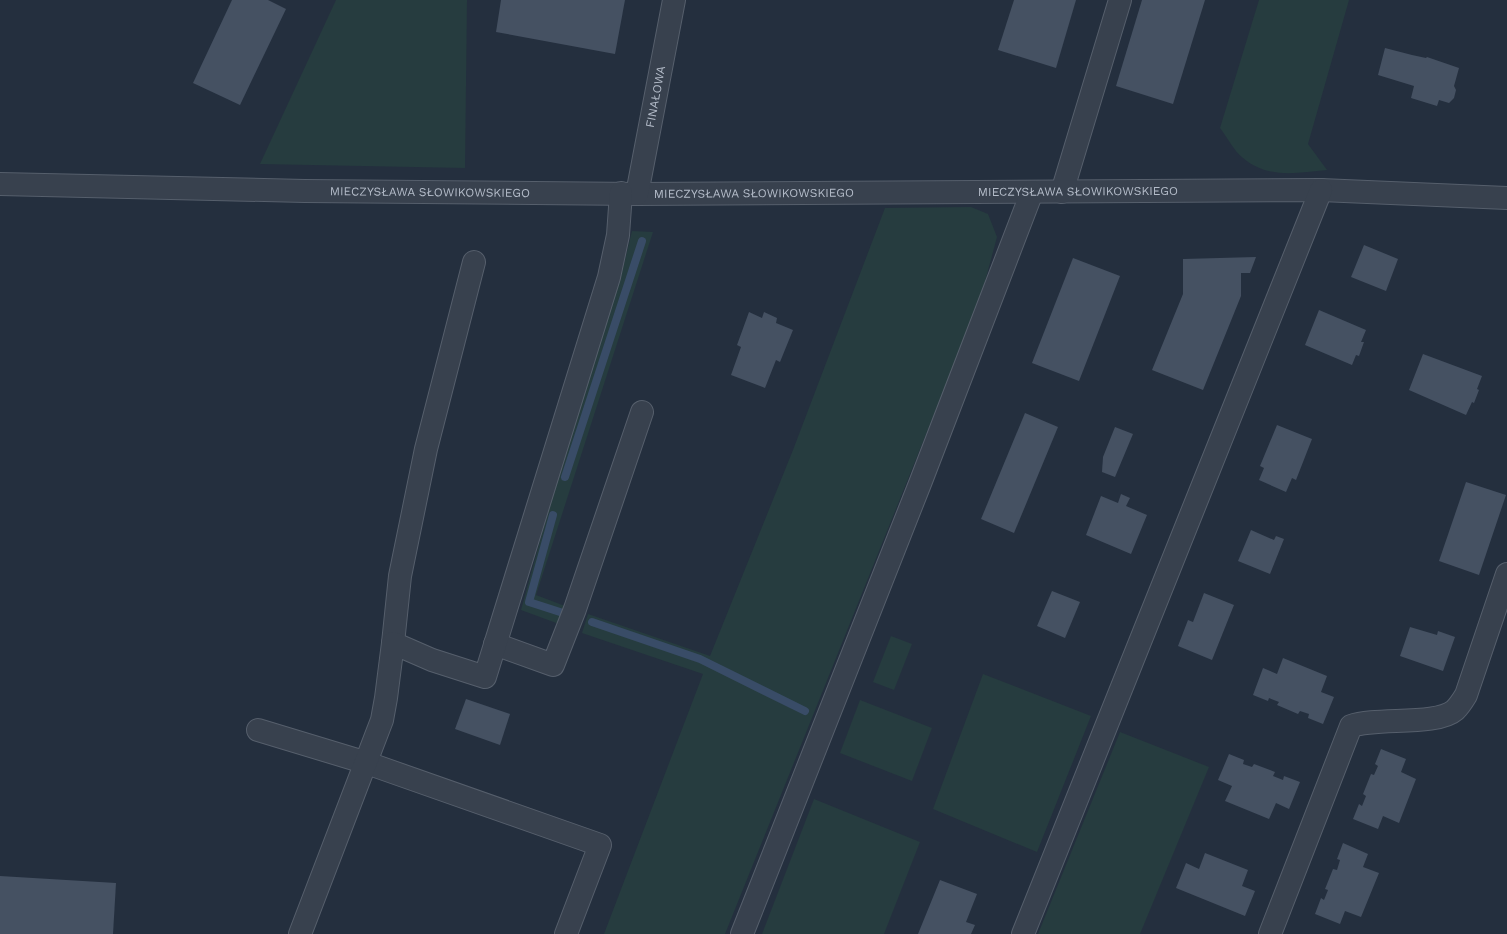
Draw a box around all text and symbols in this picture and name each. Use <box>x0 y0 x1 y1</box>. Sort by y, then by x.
street label: FINAŁOWA <box>643 65 668 129</box>
street label: MIECZYSŁAWA SŁOWIKOWSKIEGO <box>330 184 530 200</box>
street label: MIECZYSŁAWA SŁOWIKOWSKIEGO <box>978 184 1178 199</box>
street label: MIECZYSŁAWA SŁOWIKOWSKIEGO <box>654 186 854 201</box>

